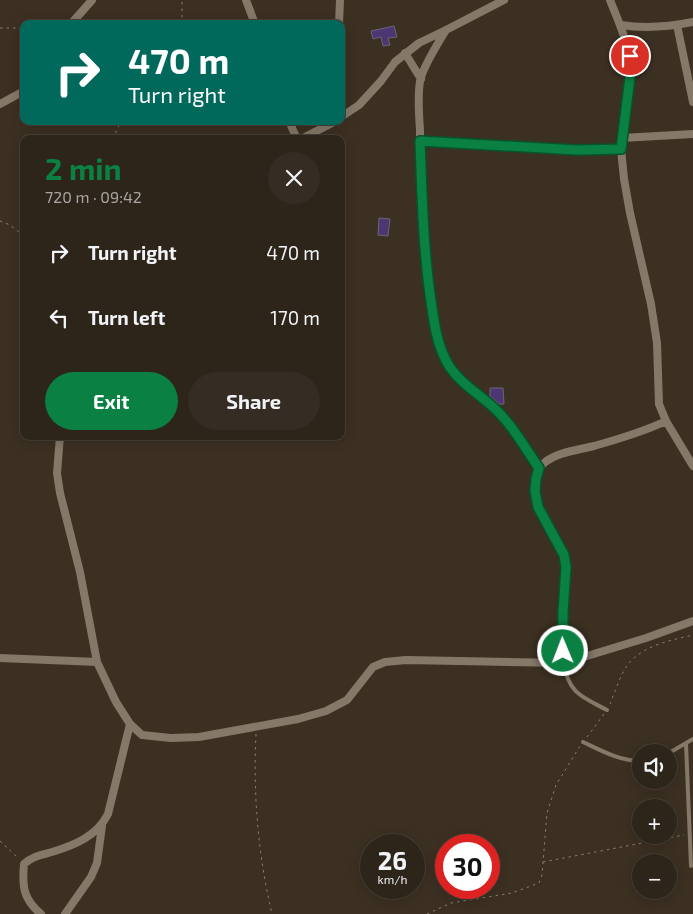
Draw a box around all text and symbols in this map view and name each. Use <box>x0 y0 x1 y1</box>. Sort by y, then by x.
pin <box>609 35 651 77</box>
text: 470 m <box>128 39 229 81</box>
icon: right <box>45 40 110 105</box>
icon: arrive <box>616 42 644 70</box>
text: Turn right <box>128 81 226 107</box>
text: 2 min <box>45 150 122 186</box>
button: close <box>268 152 320 204</box>
text: 720 m · 09:42 <box>45 187 142 206</box>
icon: right <box>45 239 73 267</box>
text: Turn right <box>88 241 176 264</box>
text: 470 m <box>266 241 320 264</box>
icon: left <box>45 304 73 332</box>
text: Turn left <box>88 306 165 329</box>
text: 170 m <box>270 306 320 329</box>
button: Exit <box>45 372 178 430</box>
button: Share <box>188 372 320 430</box>
position arrow <box>536 624 588 676</box>
map controls <box>632 744 677 899</box>
button: sound <box>632 744 677 789</box>
button: + <box>632 799 677 844</box>
speed limit sign: 30 <box>435 834 500 899</box>
text: 26 <box>378 845 407 875</box>
button: − <box>632 854 677 899</box>
text: km/h <box>378 872 407 886</box>

